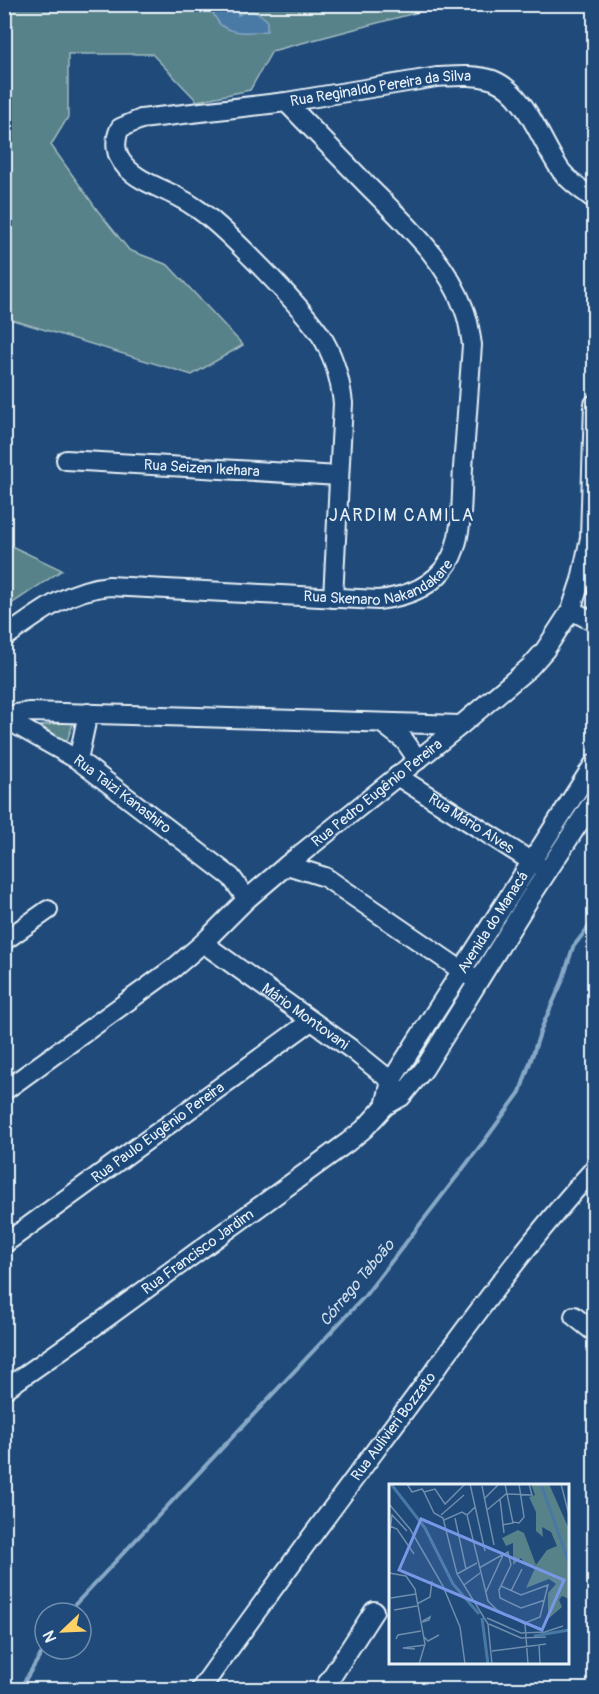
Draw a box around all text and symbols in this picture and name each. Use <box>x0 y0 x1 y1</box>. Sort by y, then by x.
street label: Rua Reginaldo Pereira da Silva <box>289 66 471 111</box>
street label: Rua Seizen Ikehara <box>143 455 260 481</box>
district label: JARDIM CAMILA <box>329 504 475 527</box>
street label: Rua Skenaro Nakandakare <box>303 555 458 610</box>
street label: Rua Pedro Eugênio Pereira <box>307 734 446 851</box>
street label: Rua Taizi Kanashiro <box>70 751 175 837</box>
street label: Rua Mário Alves <box>425 789 518 858</box>
street label: Avenida do Manacá <box>453 868 532 977</box>
street label: Mário Montovani <box>258 979 353 1054</box>
street label: Rua Paulo Eugênio Pereira <box>87 1078 228 1187</box>
street label: Rua Francisco Jardim <box>138 1204 257 1299</box>
water label: Córrego Taboão <box>315 1235 400 1330</box>
street label: Rua Aulivieri Bozzato <box>347 1368 440 1484</box>
inset map <box>389 1484 569 1664</box>
north arrow <box>33 1601 93 1661</box>
text: N <box>39 1627 61 1645</box>

